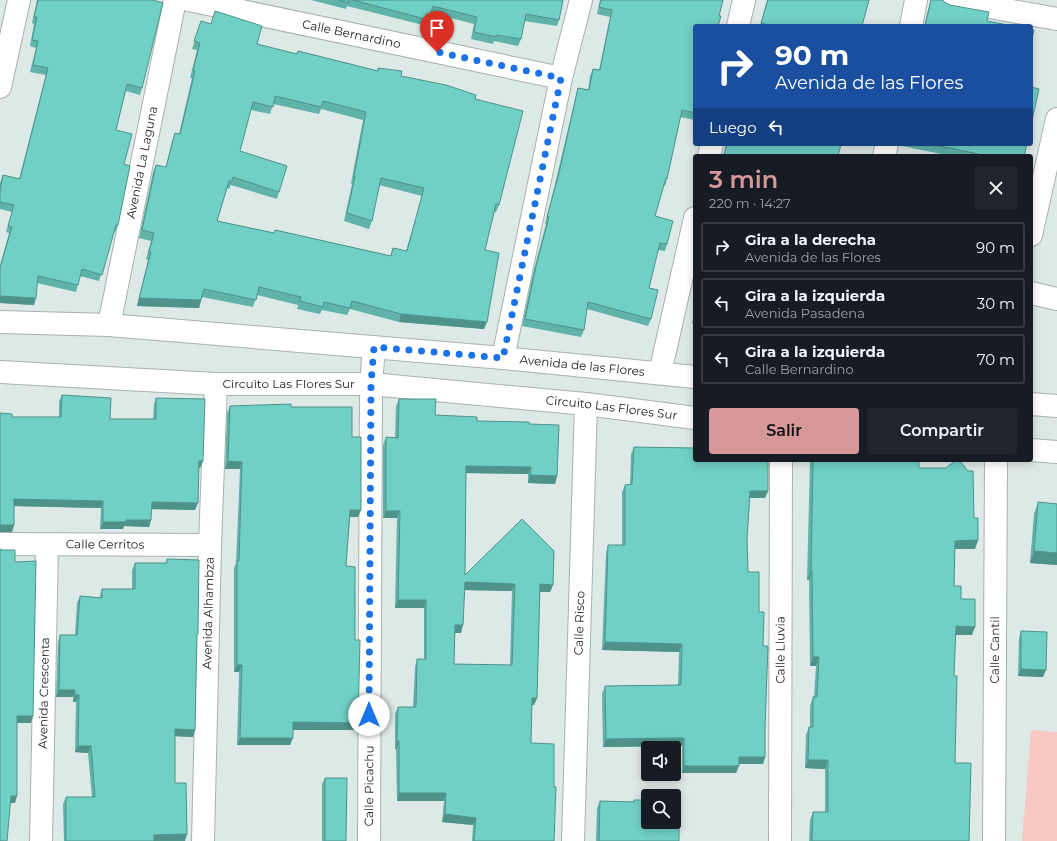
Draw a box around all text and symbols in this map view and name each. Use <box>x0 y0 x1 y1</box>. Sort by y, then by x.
pin <box>420 11 454 52</box>
street label: Calle Bernardino <box>301 16 402 51</box>
icon: arrive <box>426 17 448 39</box>
text: 90 m <box>775 38 849 72</box>
icon: right <box>709 40 761 92</box>
text: Avenida de las Flores <box>775 72 963 94</box>
street label: Avenida La Laguna <box>123 105 160 220</box>
icon: left <box>765 116 787 138</box>
text: Luego <box>709 118 757 137</box>
text: 3 min <box>709 165 778 194</box>
button: close <box>975 167 1017 209</box>
text: 220 m · 14:27 <box>709 195 791 211</box>
text: Gira a la derecha <box>745 230 876 249</box>
icon: right <box>711 236 733 258</box>
text: 90 m <box>976 238 1015 257</box>
text: Avenida de las Flores <box>745 249 881 265</box>
text: Gira a la izquierda <box>745 286 885 305</box>
icon: left <box>711 292 733 314</box>
text: 30 m <box>977 294 1015 313</box>
text: Avenida Pasadena <box>745 305 865 321</box>
text: Gira a la izquierda <box>745 342 885 361</box>
icon: left <box>711 348 733 370</box>
text: 70 m <box>977 350 1015 369</box>
street label: Avenida de las Flores <box>519 352 646 379</box>
text: Calle Bernardino <box>745 361 854 377</box>
street label: Circuito Las Flores Sur <box>222 376 355 391</box>
street label: Circuito Las Flores Sur <box>545 392 678 423</box>
button: Salir <box>709 408 859 454</box>
button: Compartir <box>867 408 1017 454</box>
street label: Calle Cerritos <box>66 536 144 552</box>
street label: Avenida Alhambza <box>199 557 217 670</box>
street label: Calle Risco <box>571 591 587 655</box>
street label: Calle Lluvia <box>772 616 788 684</box>
street label: Calle Cantil <box>987 616 1002 684</box>
street label: Avenida Crescenta <box>35 637 52 749</box>
position arrow <box>348 694 390 736</box>
map controls <box>641 741 681 829</box>
button: sound <box>641 741 681 781</box>
street label: Calle Picachu <box>361 745 376 827</box>
button: search <box>641 789 681 829</box>

